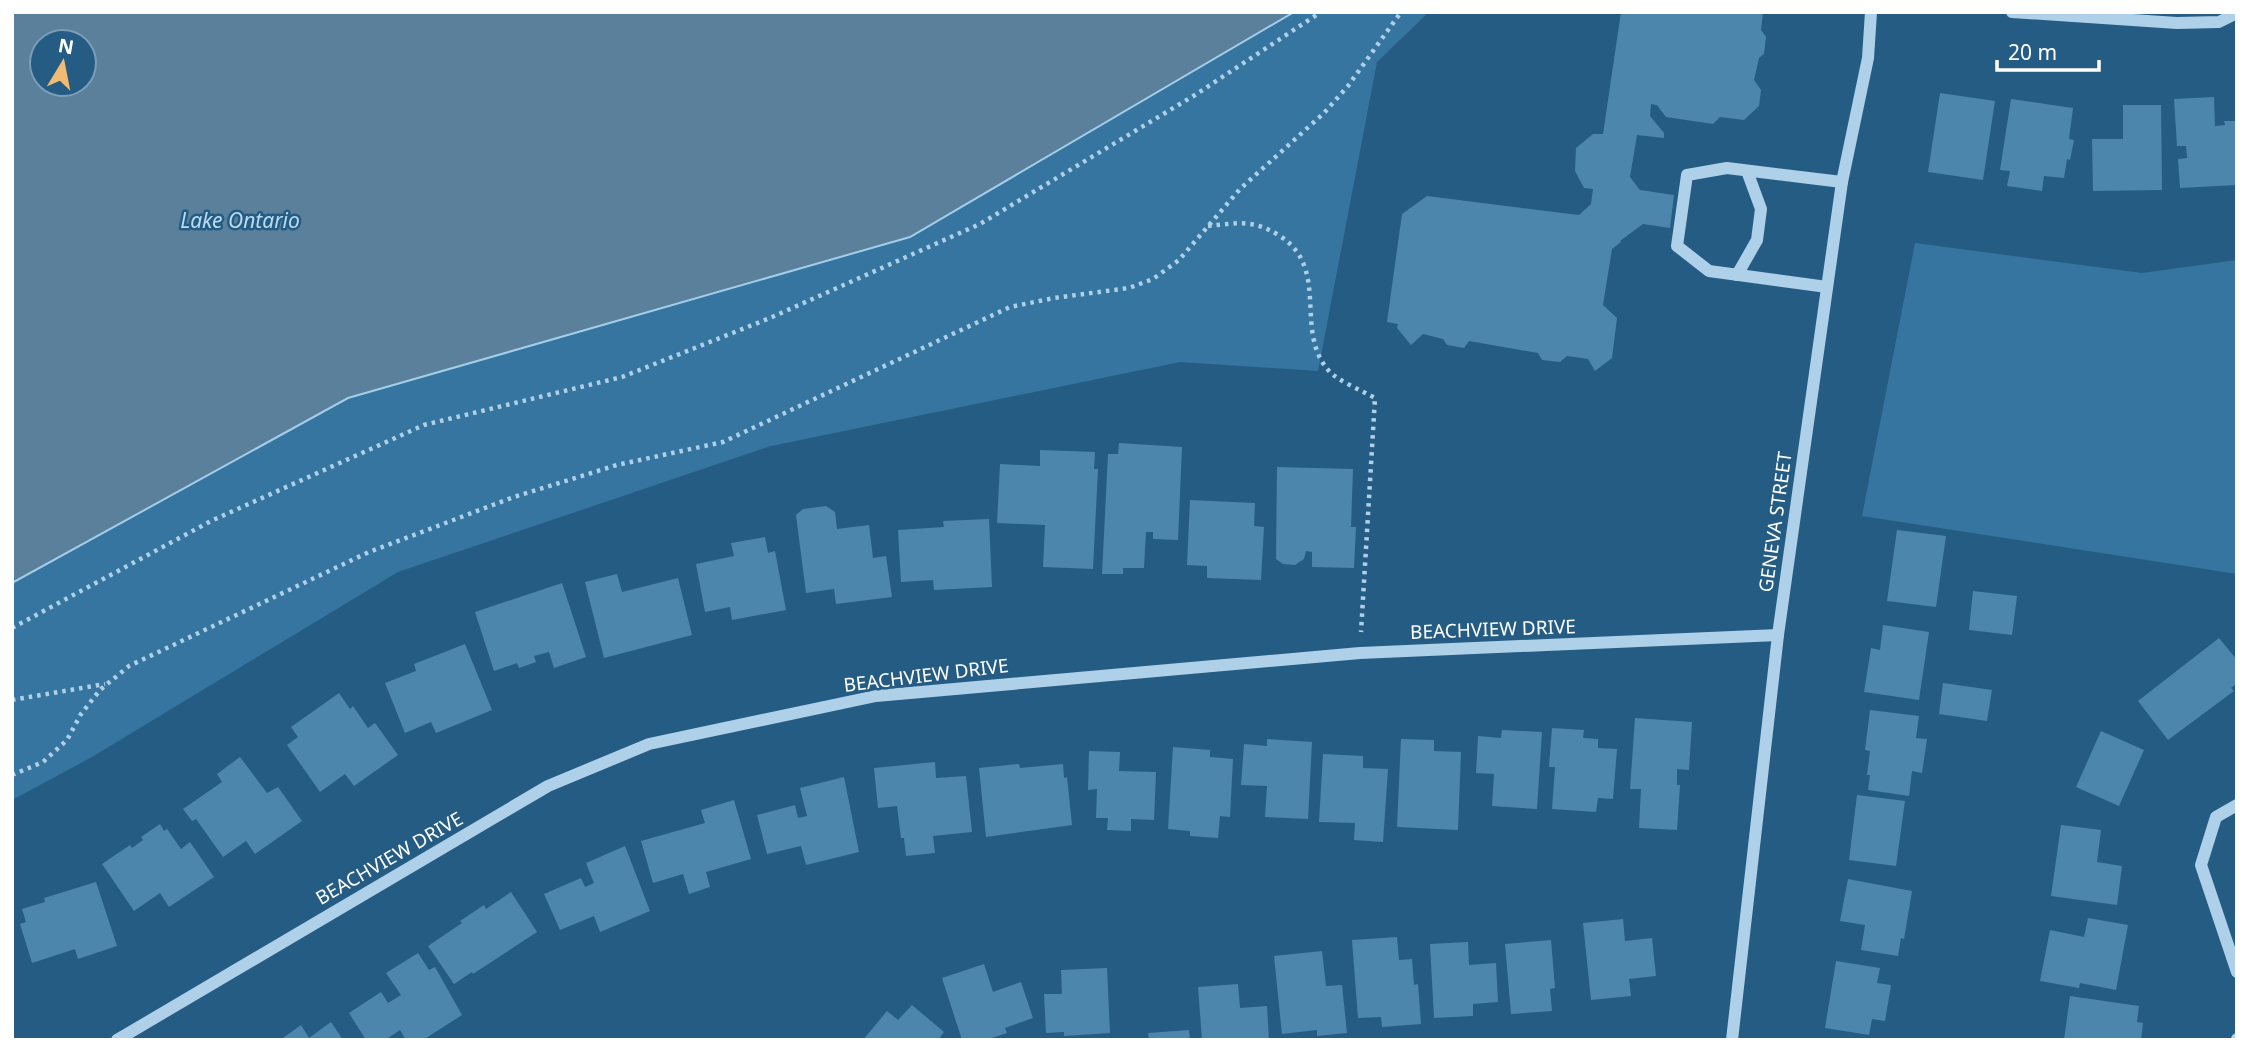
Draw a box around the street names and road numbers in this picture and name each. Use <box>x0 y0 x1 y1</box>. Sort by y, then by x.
street label: GENEVA STREET <box>1752 450 1798 594</box>
street label: BEACHVIEW DRIVE <box>1410 613 1576 645</box>
street label: BEACHVIEW DRIVE <box>842 652 1010 698</box>
street label: BEACHVIEW DRIVE <box>311 805 467 911</box>

